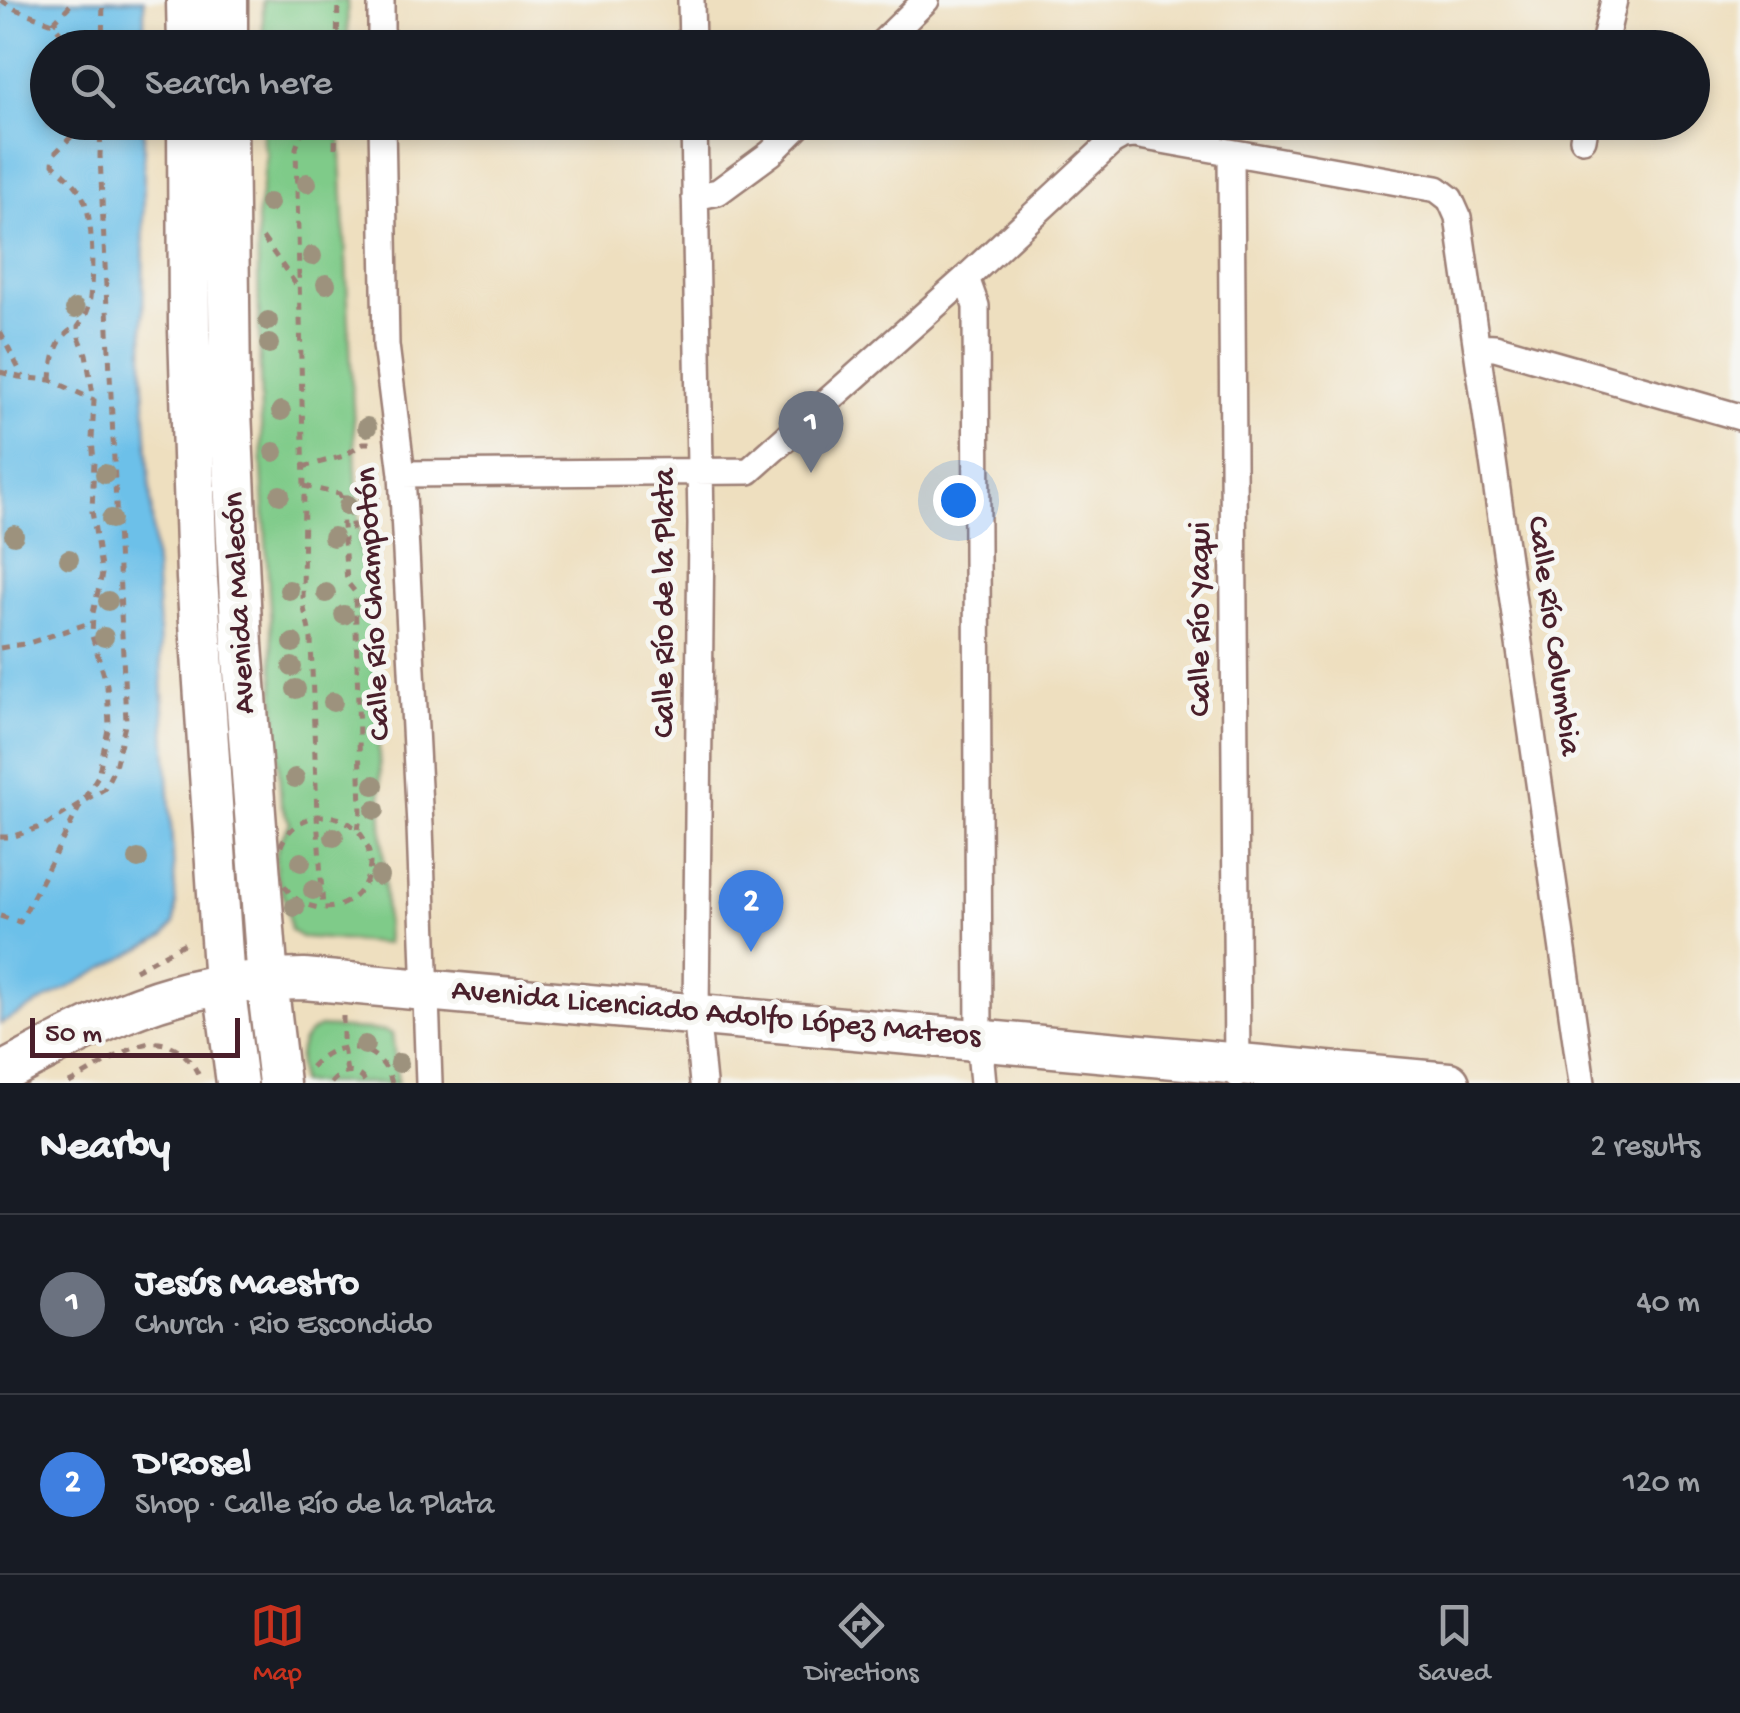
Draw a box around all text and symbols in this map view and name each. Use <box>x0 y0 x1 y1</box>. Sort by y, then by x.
search box <box>30 30 1710 140</box>
icon: search <box>65 58 120 113</box>
text: Search here <box>145 63 332 107</box>
pin: 1 <box>778 390 844 473</box>
street label: Calle Río Champotón <box>349 466 401 742</box>
street label: Calle Río de la Plata <box>647 467 685 738</box>
your location <box>933 475 984 526</box>
street label: Avenida Malecón <box>216 491 266 715</box>
street label: Calle Río Columbia <box>1516 514 1588 759</box>
street label: Calle Río Yaqui <box>1183 522 1221 716</box>
pin: 2 <box>718 870 784 952</box>
street label: Avenida Licenciado Adolfo López Mateos <box>450 973 983 1057</box>
scale bar <box>30 1013 240 1058</box>
text: 50 m <box>45 1019 102 1052</box>
text: Nearby <box>40 1124 170 1173</box>
text: 2 results <box>1590 1129 1700 1167</box>
text: Jesús Maestro <box>135 1263 359 1307</box>
text: 1 <box>66 1285 79 1323</box>
text: 40 m <box>1636 1285 1700 1323</box>
text: Church · Rio Escondido <box>135 1307 432 1345</box>
text: D'Rosel <box>135 1443 251 1487</box>
text: 2 <box>65 1465 80 1503</box>
text: 120 m <box>1623 1465 1700 1503</box>
text: Shop · Calle Río de la Plata <box>135 1487 494 1525</box>
tab: Map <box>250 1598 305 1691</box>
tab: Directions <box>805 1598 919 1691</box>
tab: Saved <box>1418 1598 1490 1691</box>

